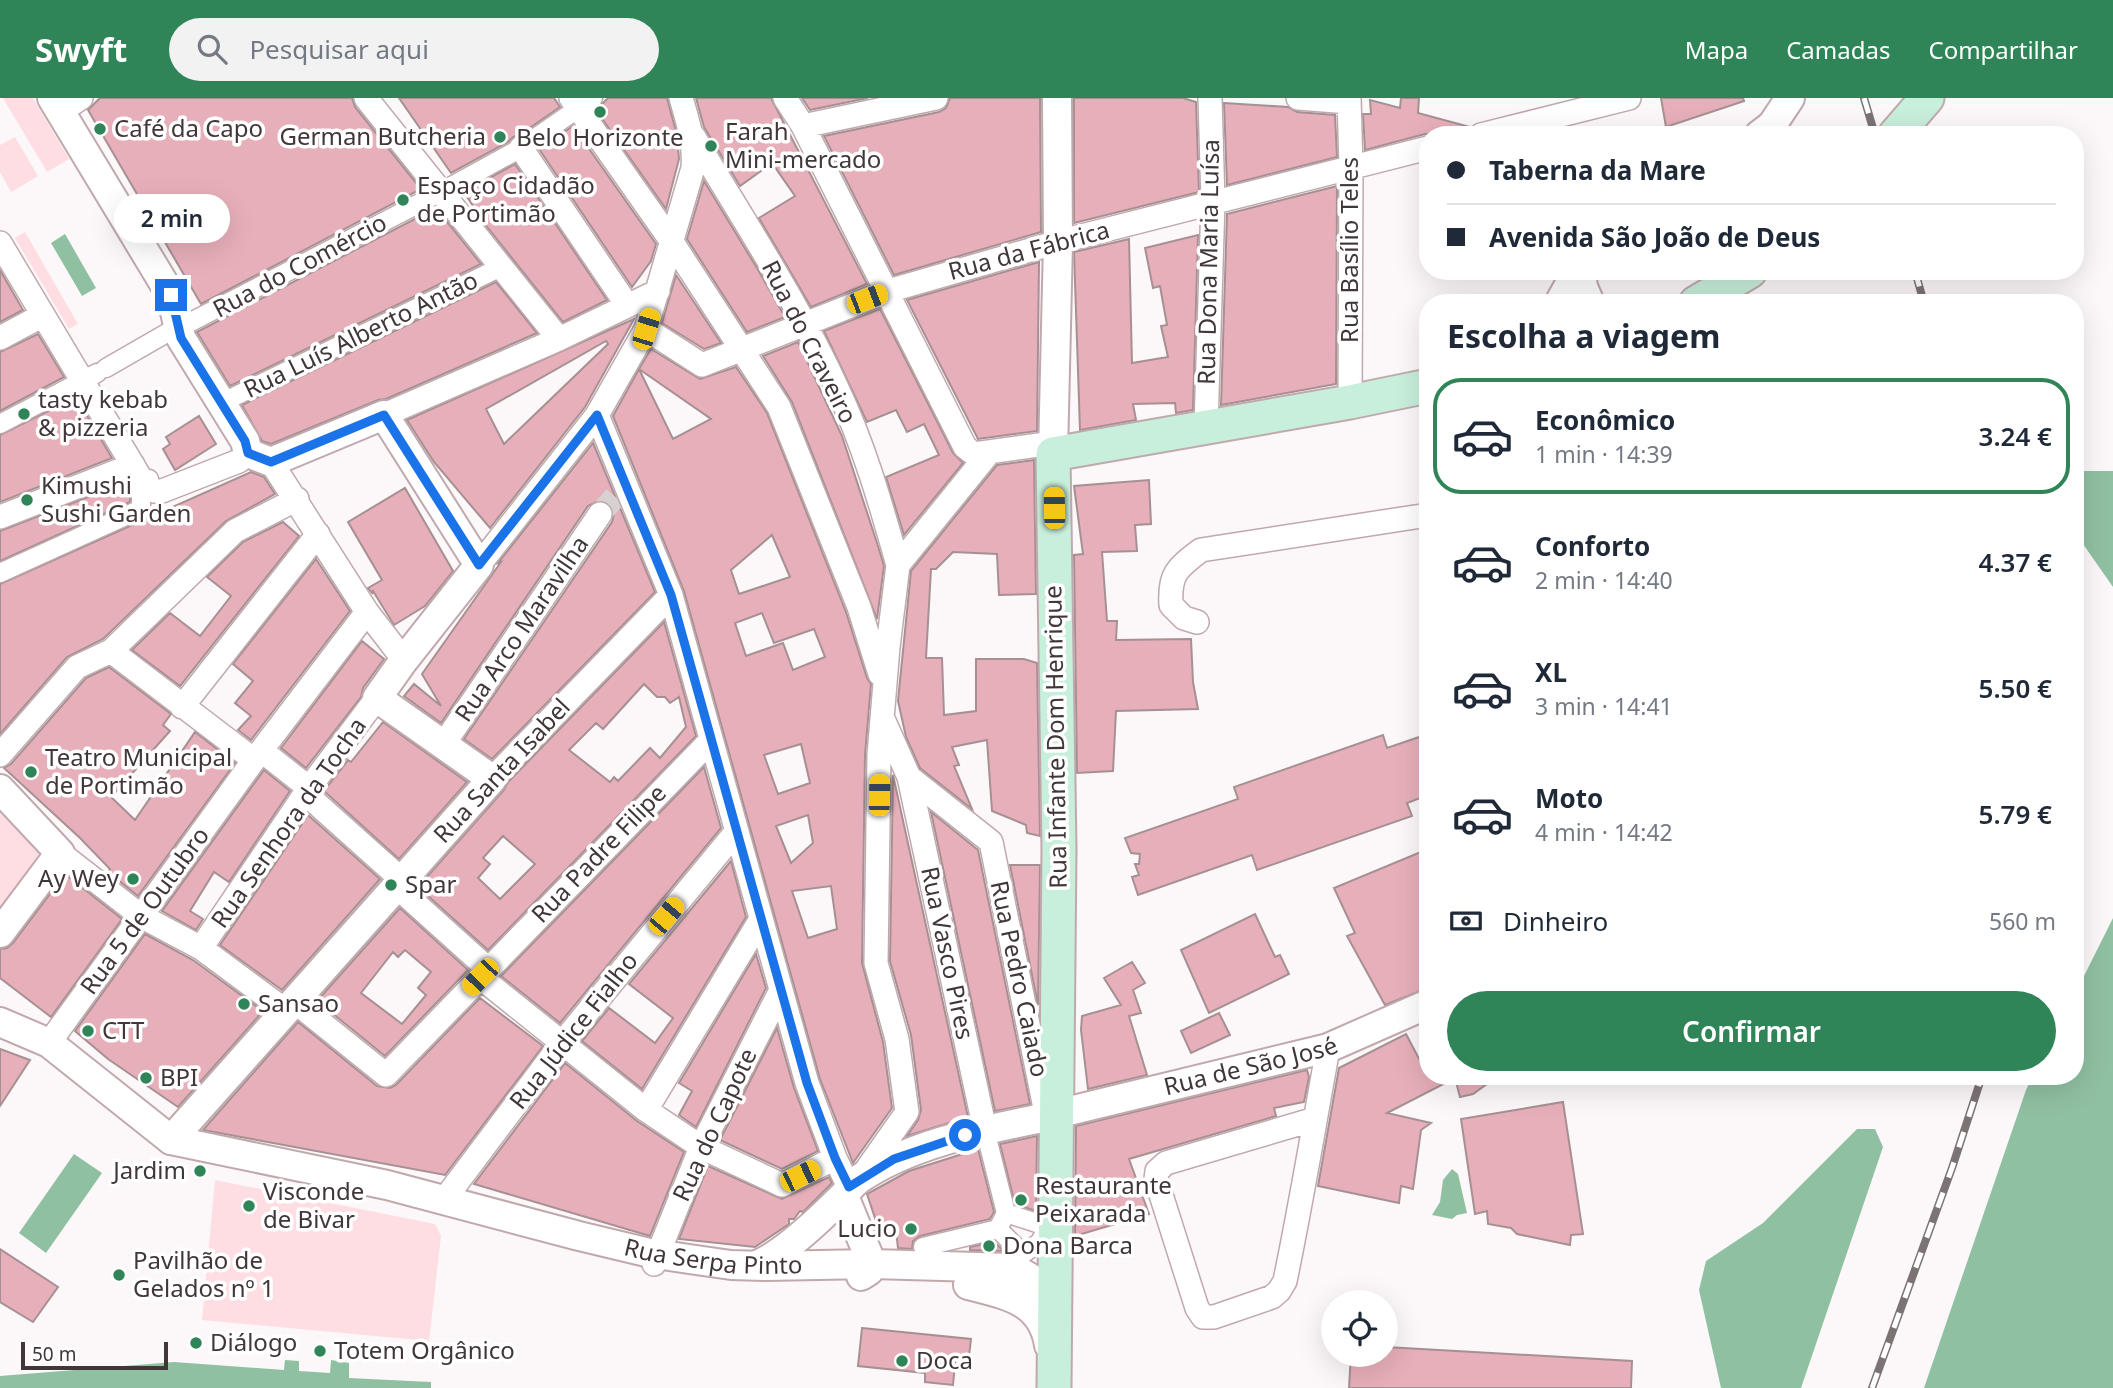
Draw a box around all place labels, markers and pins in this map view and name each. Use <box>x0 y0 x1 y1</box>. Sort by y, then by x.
marker: Belo Horizonte <box>592 104 608 120</box>
place label: Café da Capo <box>114 111 263 144</box>
place label: Farah Mini-mercado <box>725 114 881 175</box>
place label: German Butcheria <box>280 119 486 152</box>
place label: Belo Horizonte <box>516 120 684 153</box>
marker: Café da Capo <box>92 121 108 137</box>
marker: German Butcheria <box>492 129 508 145</box>
marker: Farah Mini-mercado <box>703 138 719 154</box>
place label: Espaço Cidadão de Portimão <box>417 168 595 229</box>
marker: Espaço Cidadão de Portimão <box>395 192 411 208</box>
place label: tasty kebab & pizzeria <box>38 382 168 443</box>
marker: tasty kebab & pizzeria <box>16 406 32 422</box>
place label: Kimushi Sushi Garden <box>41 468 191 529</box>
marker: Kimushi Sushi Garden <box>19 492 35 508</box>
place label: Teatro Municipal de Portimão <box>45 740 232 801</box>
marker: Teatro Municipal de Portimão <box>23 764 39 780</box>
place label: Ay Wey <box>38 861 120 894</box>
place label: Spar <box>405 867 456 900</box>
marker: Ay Wey <box>125 871 141 887</box>
marker: Spar <box>383 877 399 893</box>
place label: Sansao <box>258 986 339 1019</box>
marker: Sansao <box>236 996 252 1012</box>
place label: CTT <box>102 1013 145 1046</box>
marker: CTT <box>80 1023 96 1039</box>
place label: BPI <box>160 1060 198 1093</box>
marker: BPI <box>138 1070 154 1086</box>
place label: Jardim <box>111 1153 186 1186</box>
marker: Jardim <box>192 1163 208 1179</box>
place label: Restaurante Peixarada <box>1035 1168 1172 1229</box>
place label: Visconde de Bivar <box>263 1174 364 1235</box>
marker: Restaurante Peixarada <box>1013 1192 1029 1208</box>
marker: Visconde de Bivar <box>241 1198 257 1214</box>
place label: Lucio <box>837 1211 897 1244</box>
marker: Lucio <box>903 1221 919 1237</box>
place label: Dona Barca <box>1003 1228 1133 1261</box>
marker: Dona Barca <box>981 1238 997 1254</box>
place label: Pavilhão de Gelados nº 1 <box>133 1243 275 1304</box>
marker: Pavilhão de Gelados nº 1 <box>111 1267 127 1283</box>
place label: Diálogo <box>210 1325 297 1358</box>
place label: Totem Orgânico <box>334 1333 515 1366</box>
marker: Diálogo <box>188 1335 204 1351</box>
marker: Totem Orgânico <box>312 1343 328 1359</box>
place label: Doca <box>916 1343 973 1376</box>
marker: Doca <box>894 1353 910 1369</box>

